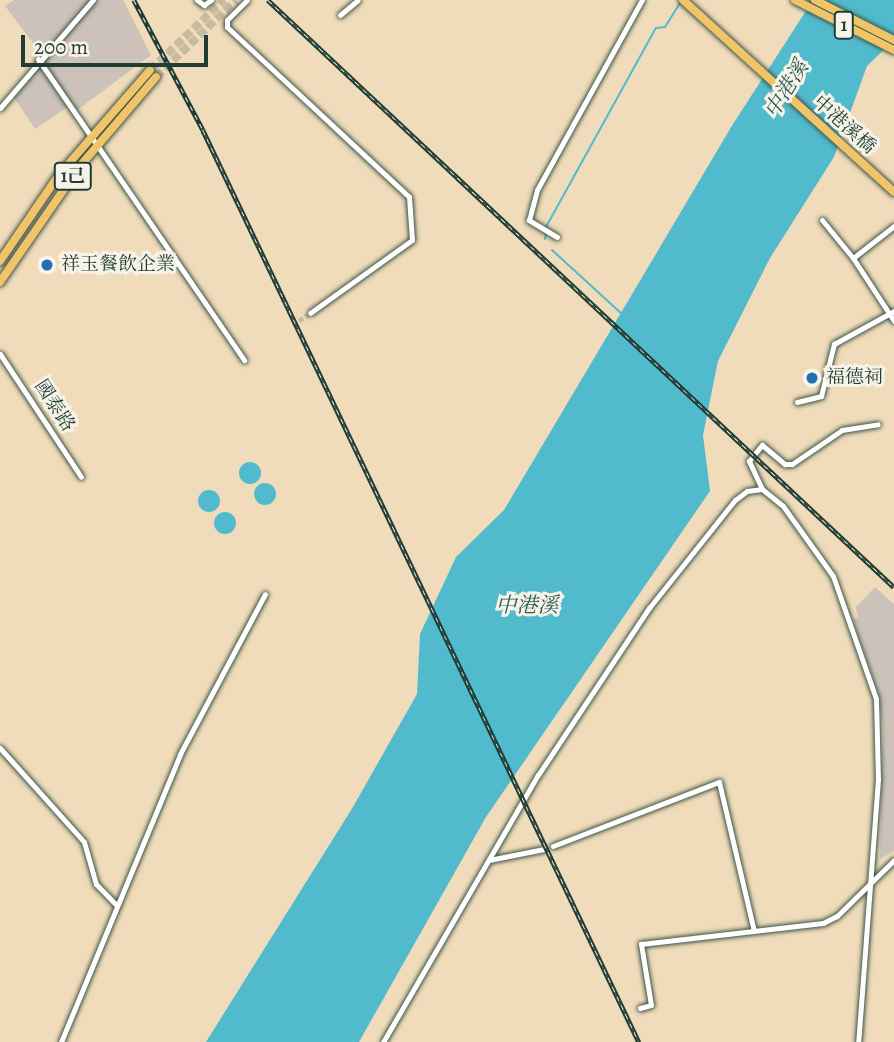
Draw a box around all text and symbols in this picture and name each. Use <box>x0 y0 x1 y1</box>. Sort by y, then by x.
road number: 1 <box>834 10 854 40</box>
scale bar <box>24 21 212 65</box>
text: 200 m <box>34 33 88 61</box>
water label: 中港溪 <box>759 56 813 122</box>
street label: 中港溪橋 <box>808 91 880 159</box>
road number: 1己 <box>54 162 92 190</box>
place label: 祥玉餐飲企業 <box>61 254 175 276</box>
marker: 祥玉餐飲企業 <box>39 257 55 273</box>
place label: 福德祠 <box>826 367 883 389</box>
marker: 福德祠 <box>804 370 820 386</box>
street label: 國泰路 <box>29 376 79 436</box>
water label: 中港溪 <box>496 592 558 618</box>

